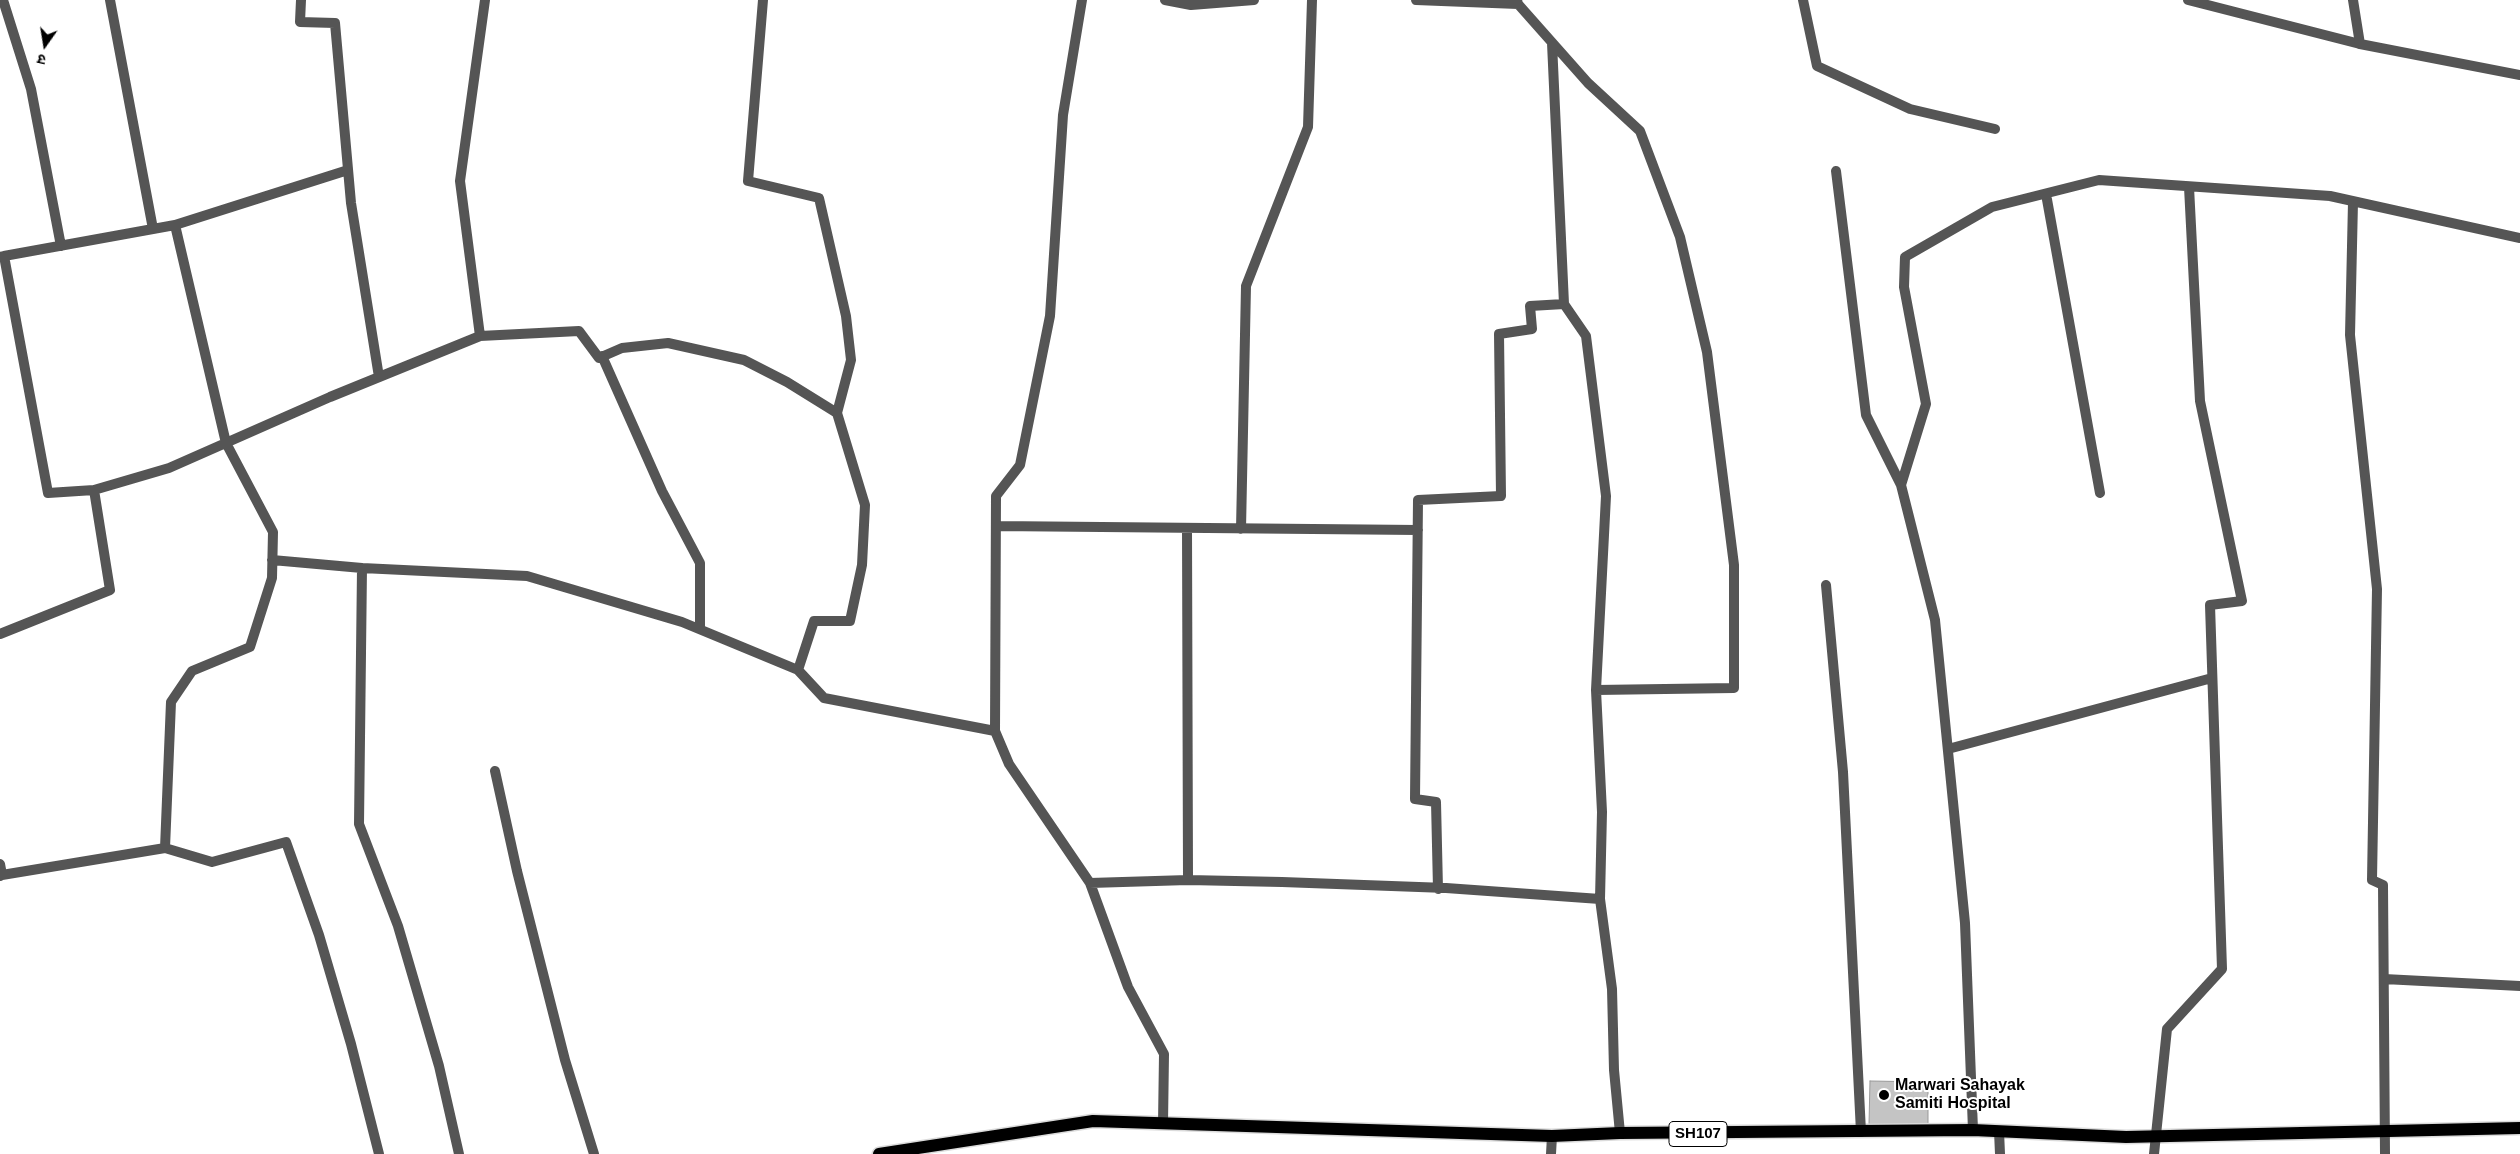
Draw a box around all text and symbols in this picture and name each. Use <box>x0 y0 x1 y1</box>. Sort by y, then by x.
north arrow <box>20 20 70 70</box>
text: उ <box>36 51 47 68</box>
place label: Marwari Sahayak Samiti Hospital <box>1895 1076 2025 1114</box>
marker: Marwari Sahayak Samiti Hospital <box>1877 1088 1891 1102</box>
road number: SH107 <box>1669 1122 1727 1146</box>

